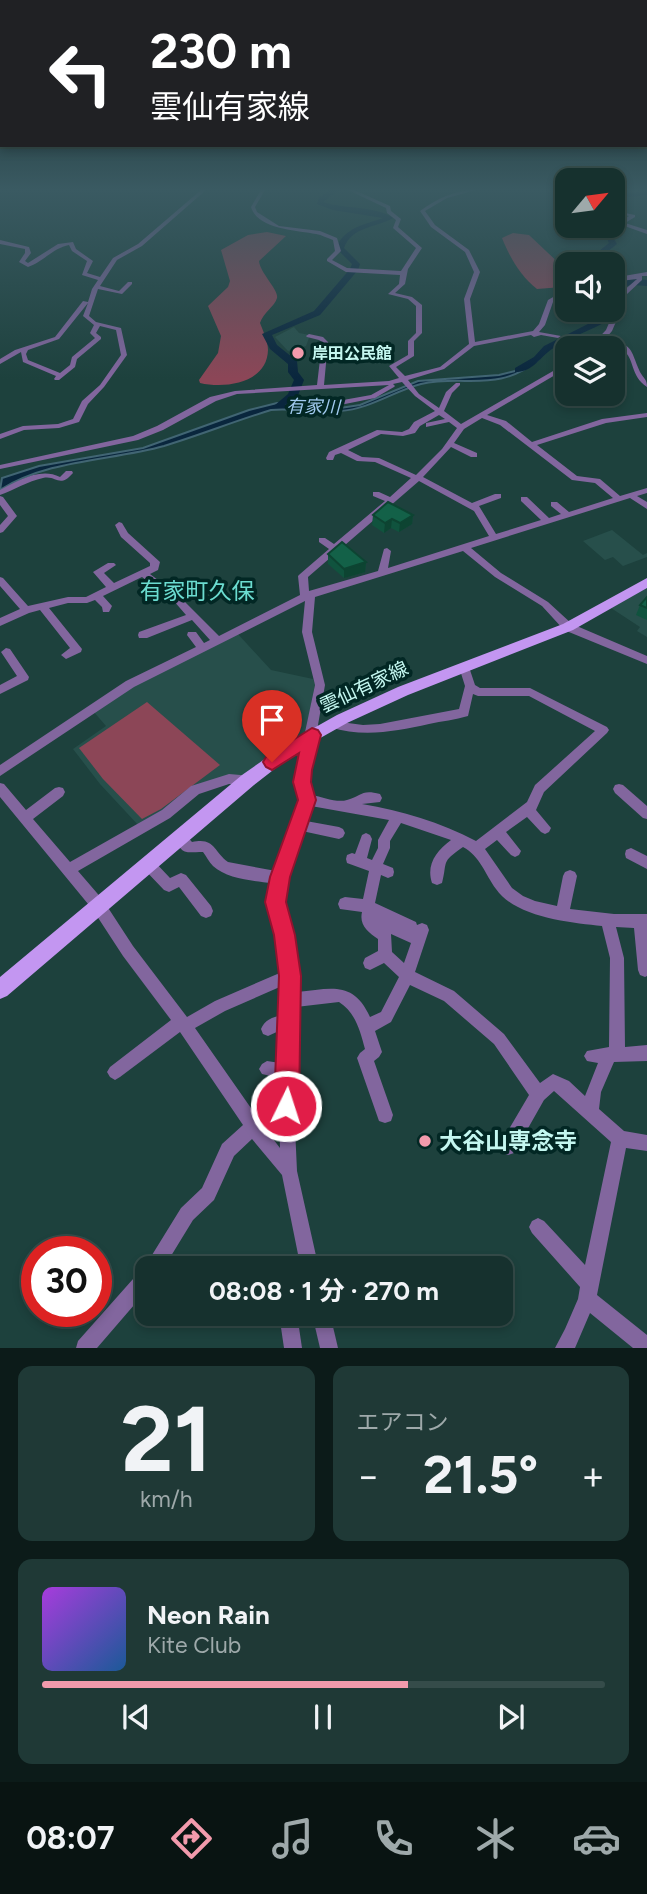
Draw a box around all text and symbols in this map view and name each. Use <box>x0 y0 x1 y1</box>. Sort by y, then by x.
text: 230 m <box>150 21 292 80</box>
icon: left <box>35 28 126 119</box>
text: 雲仙有家線 <box>150 88 310 126</box>
north arrow <box>555 168 625 238</box>
map controls <box>555 168 625 406</box>
button: sound <box>555 252 625 322</box>
button: layers <box>555 336 625 406</box>
place label: 岸田公民館 <box>312 344 392 363</box>
marker: 岸田公民館 <box>290 345 306 361</box>
water label: 有家川 <box>286 396 342 419</box>
district label: 有家町久保 <box>140 577 255 605</box>
street label: 雲仙有家線 <box>316 656 412 718</box>
pin <box>242 690 302 762</box>
icon: arrive <box>253 701 291 739</box>
position arrow <box>249 1069 323 1143</box>
place label: 大谷山専念寺 <box>439 1127 577 1155</box>
marker: 大谷山専念寺 <box>417 1133 433 1149</box>
speed limit sign: 30 <box>21 1236 112 1327</box>
text: 08:08 · 1 分 · 270 m <box>209 1275 439 1307</box>
text: 21 <box>121 1385 212 1494</box>
text: エアコン <box>357 1408 449 1436</box>
text: 21.5° <box>423 1444 538 1506</box>
text: − <box>357 1453 380 1499</box>
text: + <box>581 1453 605 1499</box>
text: km/h <box>140 1485 193 1513</box>
text: Neon Rain <box>147 1599 270 1631</box>
text: Kite Club <box>147 1631 241 1659</box>
icon: previous <box>117 1698 155 1736</box>
icon: pause <box>304 1698 342 1736</box>
icon: next <box>492 1698 530 1736</box>
icon: directions <box>167 1814 216 1863</box>
icon: music <box>268 1814 317 1863</box>
icon: phone <box>369 1814 418 1863</box>
icon: climate <box>471 1814 520 1863</box>
icon: car <box>572 1814 621 1863</box>
text: 08:07 <box>26 1819 115 1857</box>

